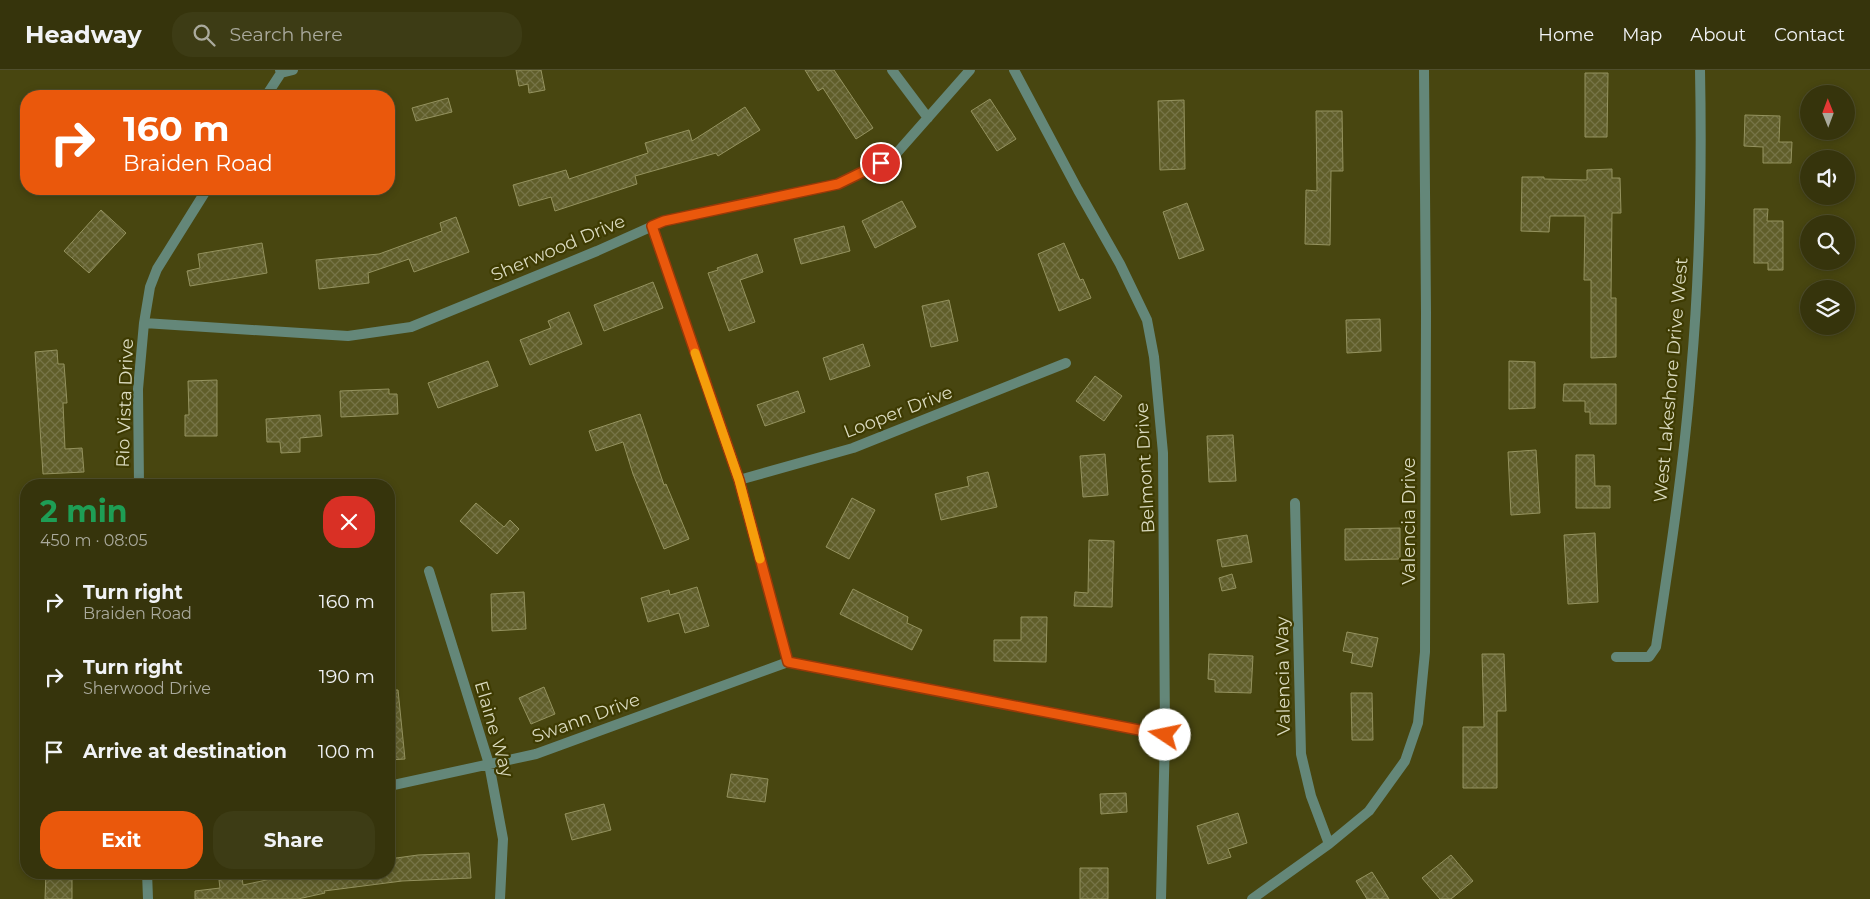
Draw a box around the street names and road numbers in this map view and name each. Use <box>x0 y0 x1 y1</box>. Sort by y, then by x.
street label: Sherwood Drive <box>488 210 629 286</box>
street label: West Lakeshore Drive West <box>1649 257 1693 503</box>
street label: Rio Vista Drive <box>112 338 138 468</box>
street label: Looper Drive <box>840 381 956 443</box>
street label: Belmont Drive <box>1131 402 1159 534</box>
street label: Valencia Drive <box>1398 457 1420 585</box>
street label: Valencia Way <box>1271 616 1295 736</box>
street label: Elaine Way <box>470 678 518 780</box>
street label: Swann Drive <box>529 688 643 748</box>

